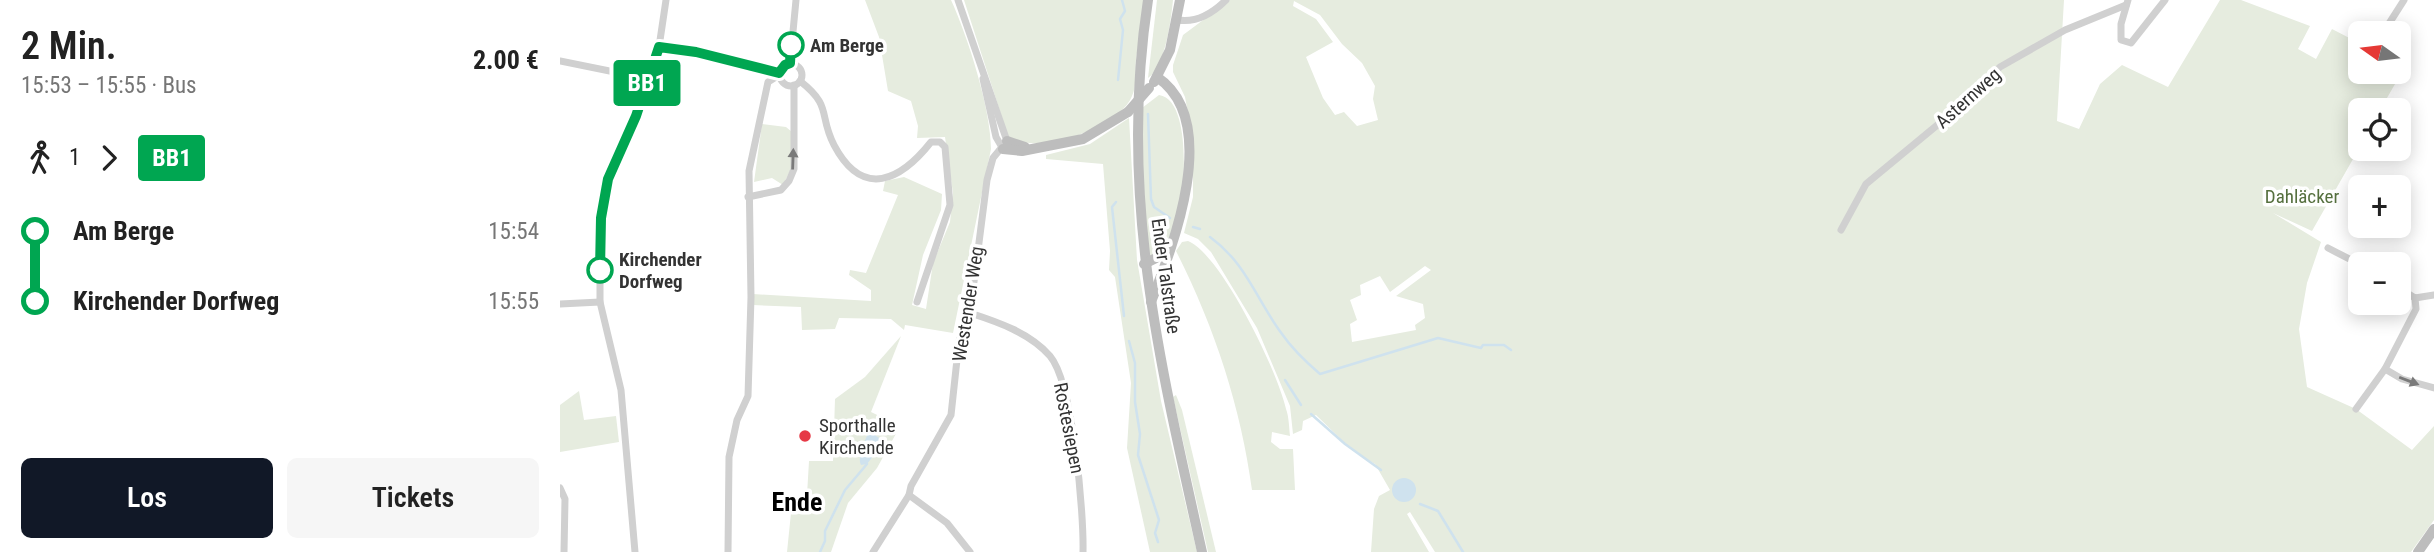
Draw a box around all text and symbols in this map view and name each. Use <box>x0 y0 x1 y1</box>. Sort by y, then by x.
north arrow <box>2348 21 2412 84</box>
map controls <box>2348 21 2411 315</box>
text: 2 Min. <box>21 24 116 68</box>
marker: Am Berge <box>778 32 804 58</box>
place label: Am Berge <box>810 34 884 57</box>
text: 2.00 € <box>473 45 539 75</box>
line badge: BB1 <box>607 60 687 106</box>
street label: Asternweg <box>1931 63 2005 133</box>
text: BB1 <box>627 69 667 97</box>
text: 15:53 – 15:55 · Bus <box>21 72 197 99</box>
button: locate <box>2348 98 2411 161</box>
icon: walk <box>21 139 59 177</box>
icon: forward <box>90 139 128 177</box>
text: 1 <box>69 144 80 171</box>
text: BB1 <box>152 144 191 172</box>
one-way arrow <box>788 148 799 170</box>
button: + <box>2348 175 2411 238</box>
park label: Dahläcker <box>2265 185 2339 208</box>
text: Am Berge <box>73 216 174 246</box>
street label: Ender Talstraße <box>1146 217 1186 335</box>
text: 15:54 <box>488 218 539 245</box>
street label: Westender Weg <box>948 245 988 363</box>
place label: Kirchender Dorfweg <box>619 248 702 293</box>
button: − <box>2348 252 2411 315</box>
marker: Kirchender Dorfweg <box>587 257 613 283</box>
text: Kirchender Dorfweg <box>73 286 279 316</box>
text: 15:55 <box>488 288 539 315</box>
one-way arrow <box>2398 375 2419 386</box>
street label: Rostesiepen <box>1049 381 1089 475</box>
place label: Sporthalle Kirchende <box>819 414 896 459</box>
marker: Sporthalle Kirchende <box>797 428 813 444</box>
button: Los <box>21 458 273 538</box>
button: Tickets <box>287 458 539 538</box>
district label: Ende <box>772 487 822 517</box>

